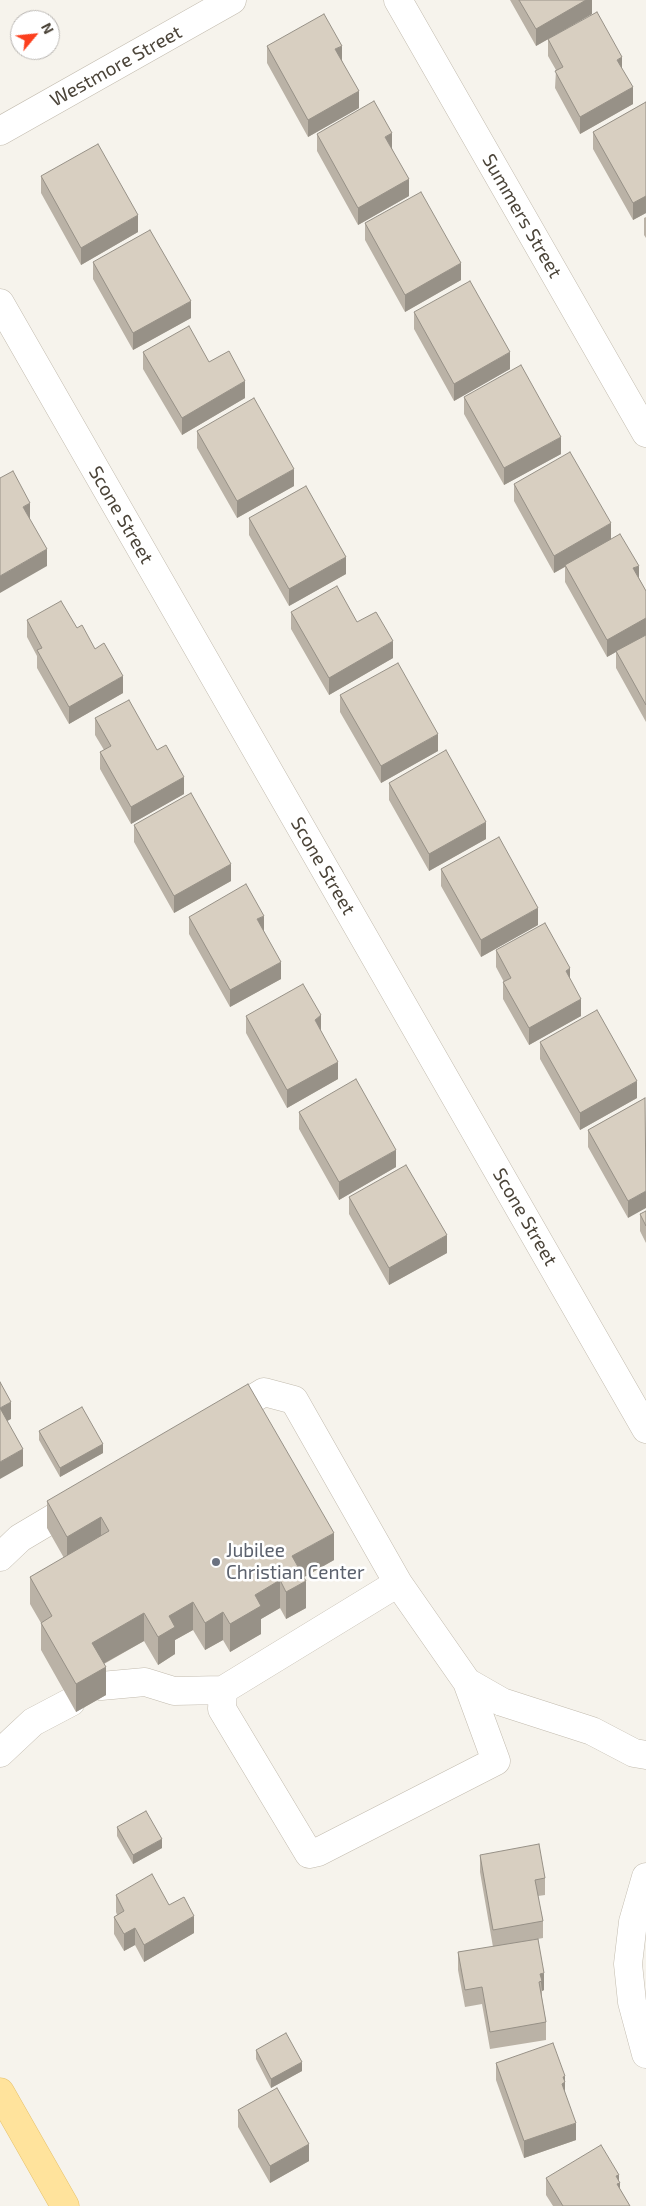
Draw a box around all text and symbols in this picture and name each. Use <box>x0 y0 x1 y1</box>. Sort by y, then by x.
north arrow <box>10 10 60 60</box>
text: N <box>38 20 58 37</box>
street label: Westmore Street <box>46 20 186 112</box>
street label: Summers Street <box>477 150 567 282</box>
street label: Scone Street <box>84 462 158 568</box>
street label: Scone Street <box>286 813 360 919</box>
street label: Scone Street <box>488 1164 562 1270</box>
place label: Jubilee Christian Center <box>226 1540 365 1584</box>
marker: Jubilee Christian Center <box>210 1556 222 1568</box>

